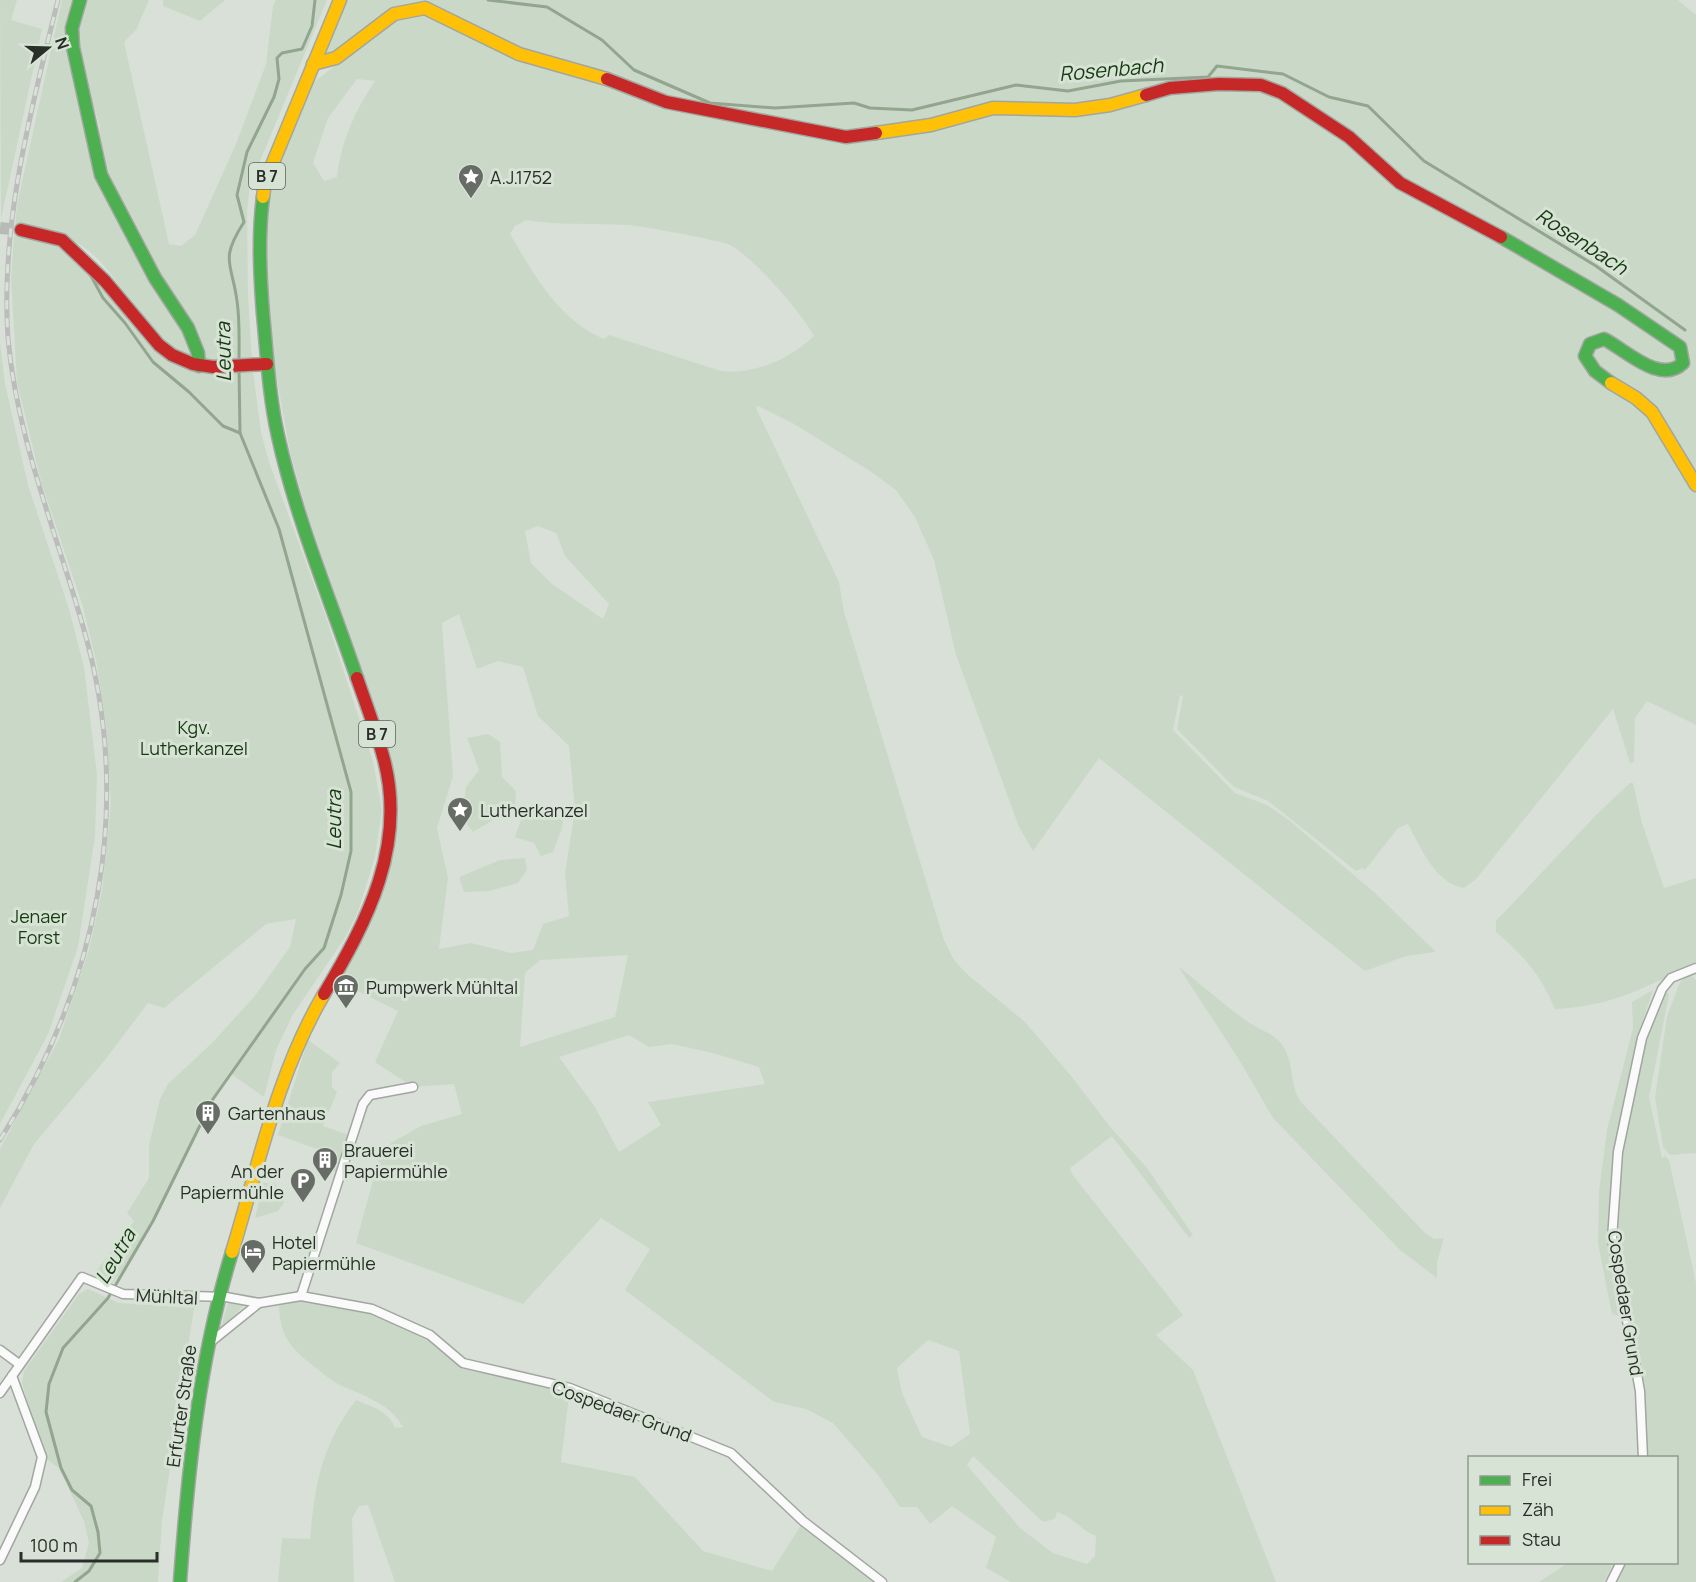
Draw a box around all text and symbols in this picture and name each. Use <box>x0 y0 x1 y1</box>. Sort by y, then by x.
north arrow <box>18 18 78 78</box>
text: N <box>50 34 74 52</box>
water label: Rosenbach <box>1058 51 1165 87</box>
place icon: A.J.1752 <box>456 162 486 200</box>
road number: B 7 <box>249 163 285 189</box>
place label: A.J.1752 <box>490 165 552 189</box>
water label: Rosenbach <box>1531 201 1634 281</box>
water label: Leutra <box>209 321 237 382</box>
park label: Kgv. Lutherkanzel <box>140 715 248 760</box>
road number: B 7 <box>359 721 395 747</box>
water label: Leutra <box>320 789 347 850</box>
place icon: Lutherkanzel <box>445 795 475 833</box>
place label: Lutherkanzel <box>480 798 588 822</box>
park label: Jenaer Forst <box>11 904 68 949</box>
museum icon: Pumpwerk Mühltal <box>331 972 361 1010</box>
place label: Pumpwerk Mühltal <box>366 975 518 999</box>
building icon: Gartenhaus <box>193 1098 223 1136</box>
place label: Gartenhaus <box>228 1101 326 1125</box>
place label: Brauerei Papiermühle <box>344 1138 448 1183</box>
building icon: Brauerei Papiermühle <box>310 1145 340 1183</box>
place label: An der Papiermühle <box>180 1159 285 1204</box>
parking icon: An der Papiermühle <box>288 1166 318 1204</box>
water label: Leutra <box>88 1223 142 1289</box>
street label: Cospedaer Grund <box>1603 1229 1649 1377</box>
place label: Hotel Papiermühle <box>272 1230 376 1275</box>
hotel icon: Hotel Papiermühle <box>238 1237 268 1275</box>
street label: Mühltal <box>135 1282 199 1310</box>
street label: Erfurter Straße <box>161 1343 201 1469</box>
street label: Cospedaer Grund <box>549 1375 695 1447</box>
legend <box>1468 1456 1678 1564</box>
text: Frei <box>1522 1467 1552 1491</box>
text: Zäh <box>1522 1497 1554 1521</box>
scale bar <box>21 1525 158 1563</box>
text: Stau <box>1522 1527 1561 1551</box>
text: 100 m <box>30 1533 78 1557</box>

